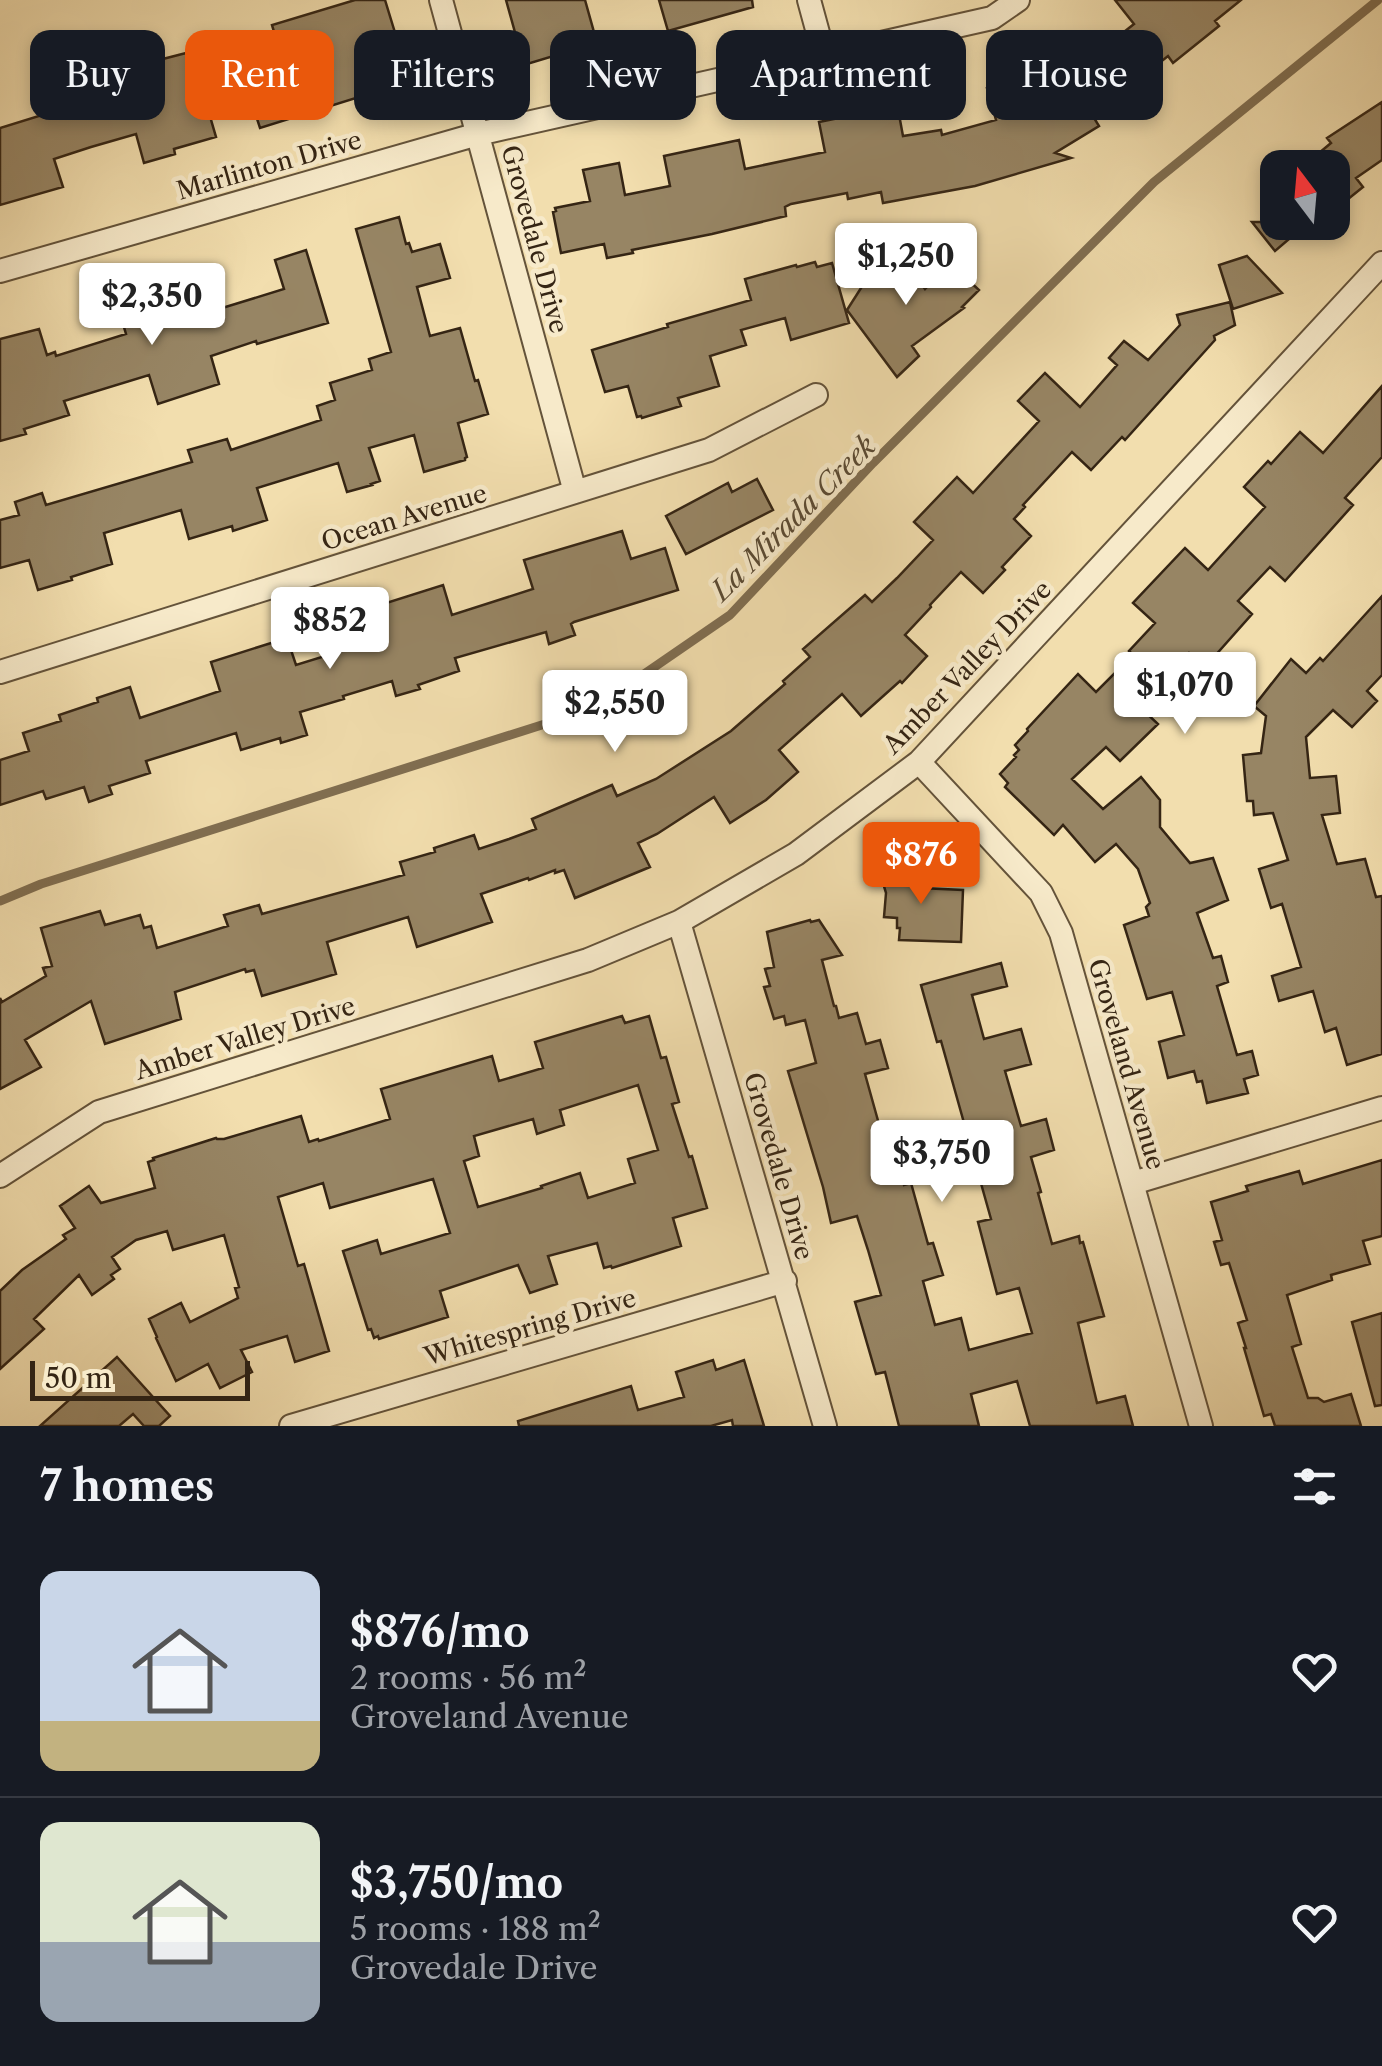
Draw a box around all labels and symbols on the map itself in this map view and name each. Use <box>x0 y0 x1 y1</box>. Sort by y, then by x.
street label: Marlinton Drive <box>173 124 365 207</box>
street label: Grovedale Drive <box>495 142 574 336</box>
north arrow <box>1260 150 1350 240</box>
pin: $1,250 <box>825 223 987 308</box>
pin: $2,350 <box>71 263 233 348</box>
water label: La Mirada Creek <box>702 428 883 609</box>
street label: Ocean Avenue <box>318 478 491 557</box>
street label: Amber Valley Drive <box>876 574 1058 761</box>
pin: $852 <box>271 587 389 672</box>
pin: $1,070 <box>1104 652 1266 737</box>
pin: $2,550 <box>534 670 696 755</box>
pin: $876 <box>862 822 980 907</box>
street label: Groveland Avenue <box>1082 955 1171 1173</box>
street label: Amber Valley Drive <box>130 990 359 1087</box>
street label: Grovedale Drive <box>737 1069 820 1263</box>
pin: $3,750 <box>861 1120 1023 1205</box>
street label: Whitespring Drive <box>420 1282 640 1373</box>
scale bar <box>30 1356 250 1400</box>

